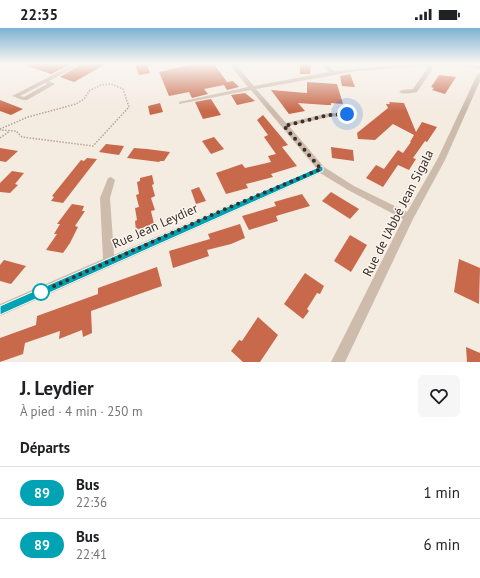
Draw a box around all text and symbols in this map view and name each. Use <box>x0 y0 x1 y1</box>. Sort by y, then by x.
text: 22:35 <box>20 5 58 24</box>
your location <box>337 104 357 124</box>
street label: Rue de l'Abbé Jean Sigala <box>359 147 437 279</box>
street label: Rue Jean Leydier <box>110 199 201 252</box>
unlabelled marker <box>32 283 50 301</box>
button: heart <box>418 375 460 417</box>
text: J. Leydier <box>20 376 94 400</box>
text: À pied · 4 min · 250 m <box>20 403 142 420</box>
text: Départs <box>20 438 70 457</box>
text: Bus <box>76 475 99 494</box>
text: 1 min <box>423 483 460 502</box>
text: 89 <box>34 484 50 502</box>
text: 22:36 <box>76 494 107 511</box>
text: Bus <box>76 527 99 546</box>
text: 6 min <box>423 535 460 554</box>
text: 89 <box>34 536 50 554</box>
text: 22:41 <box>76 546 107 563</box>

